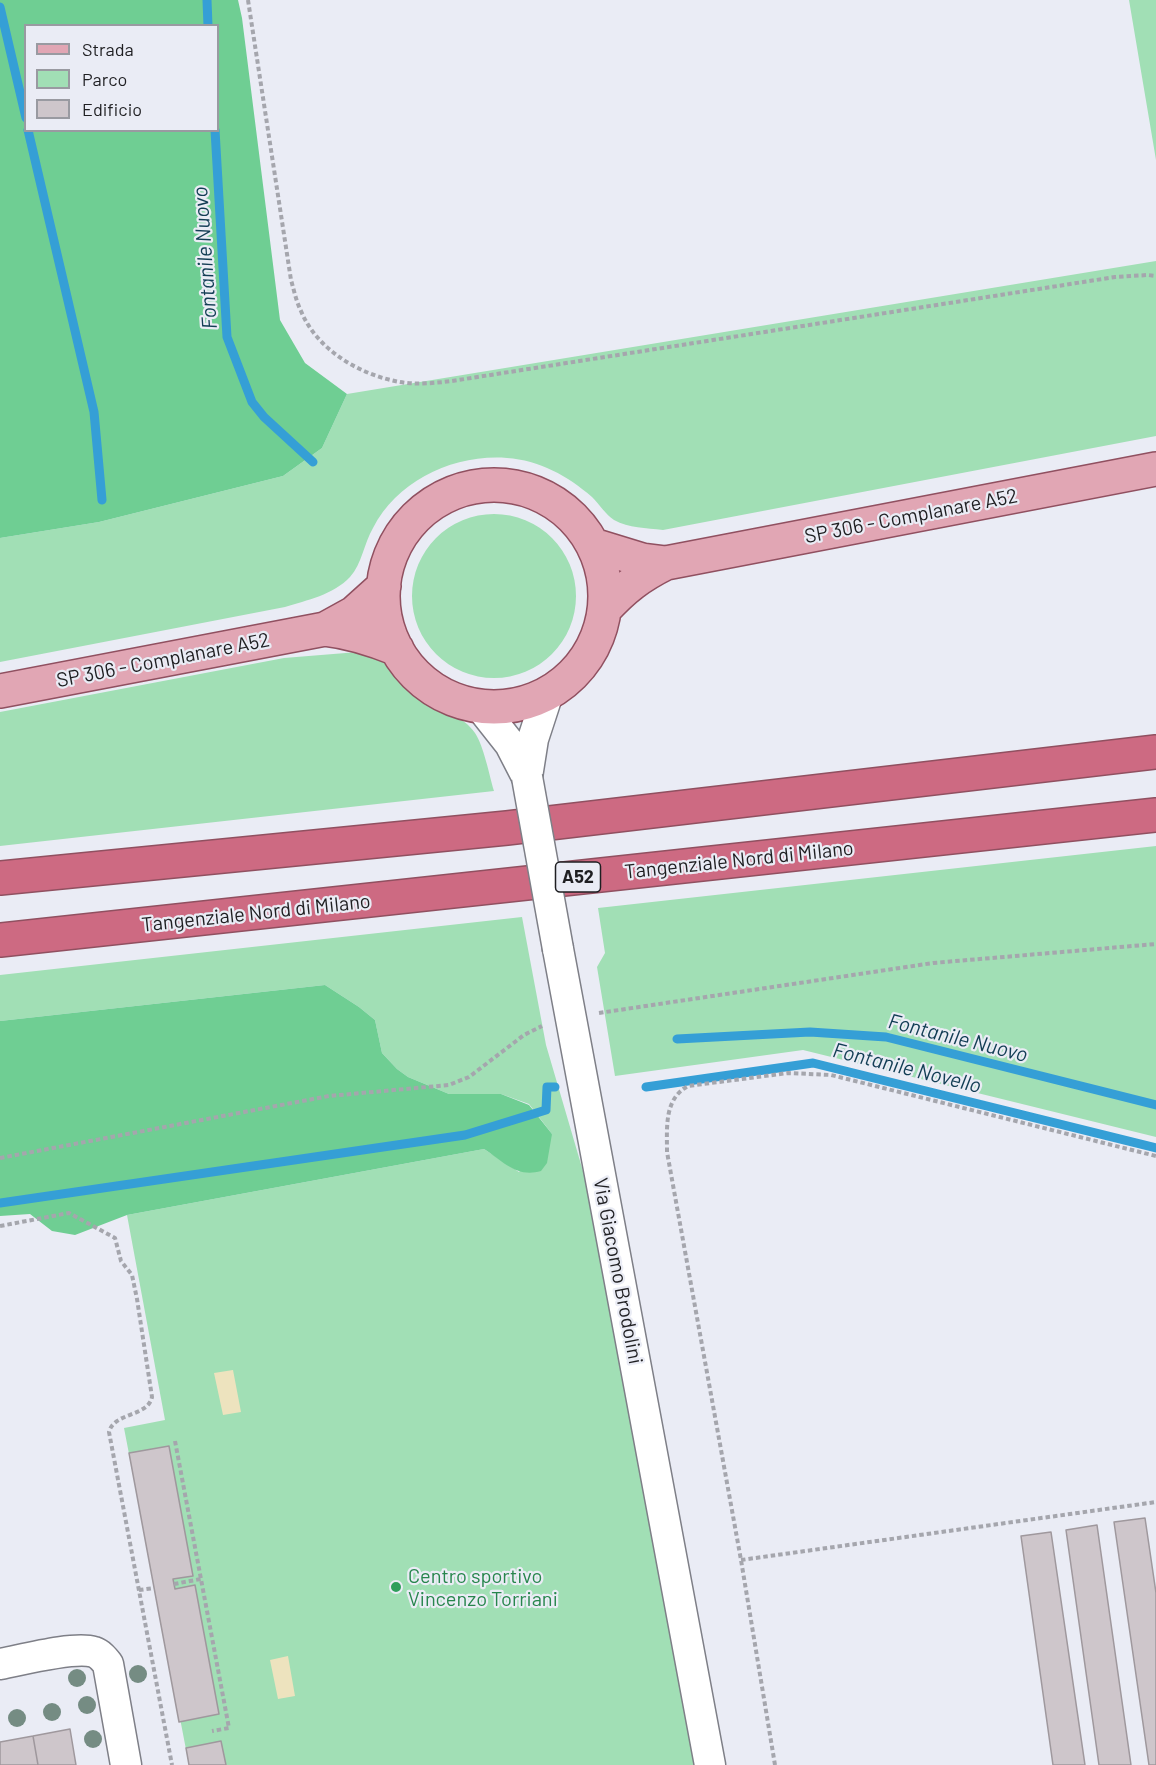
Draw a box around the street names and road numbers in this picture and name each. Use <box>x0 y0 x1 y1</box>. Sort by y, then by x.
street label: SP 306 - Complanare A52 <box>802 484 1020 548</box>
street label: SP 306 - Complanare A52 <box>54 628 272 692</box>
street label: Tangenziale Nord di Milano <box>623 836 855 884</box>
road number: A52 <box>556 862 600 892</box>
street label: Tangenziale Nord di Milano <box>140 889 372 937</box>
street label: Via Giacomo Brodolini <box>588 1176 648 1366</box>

